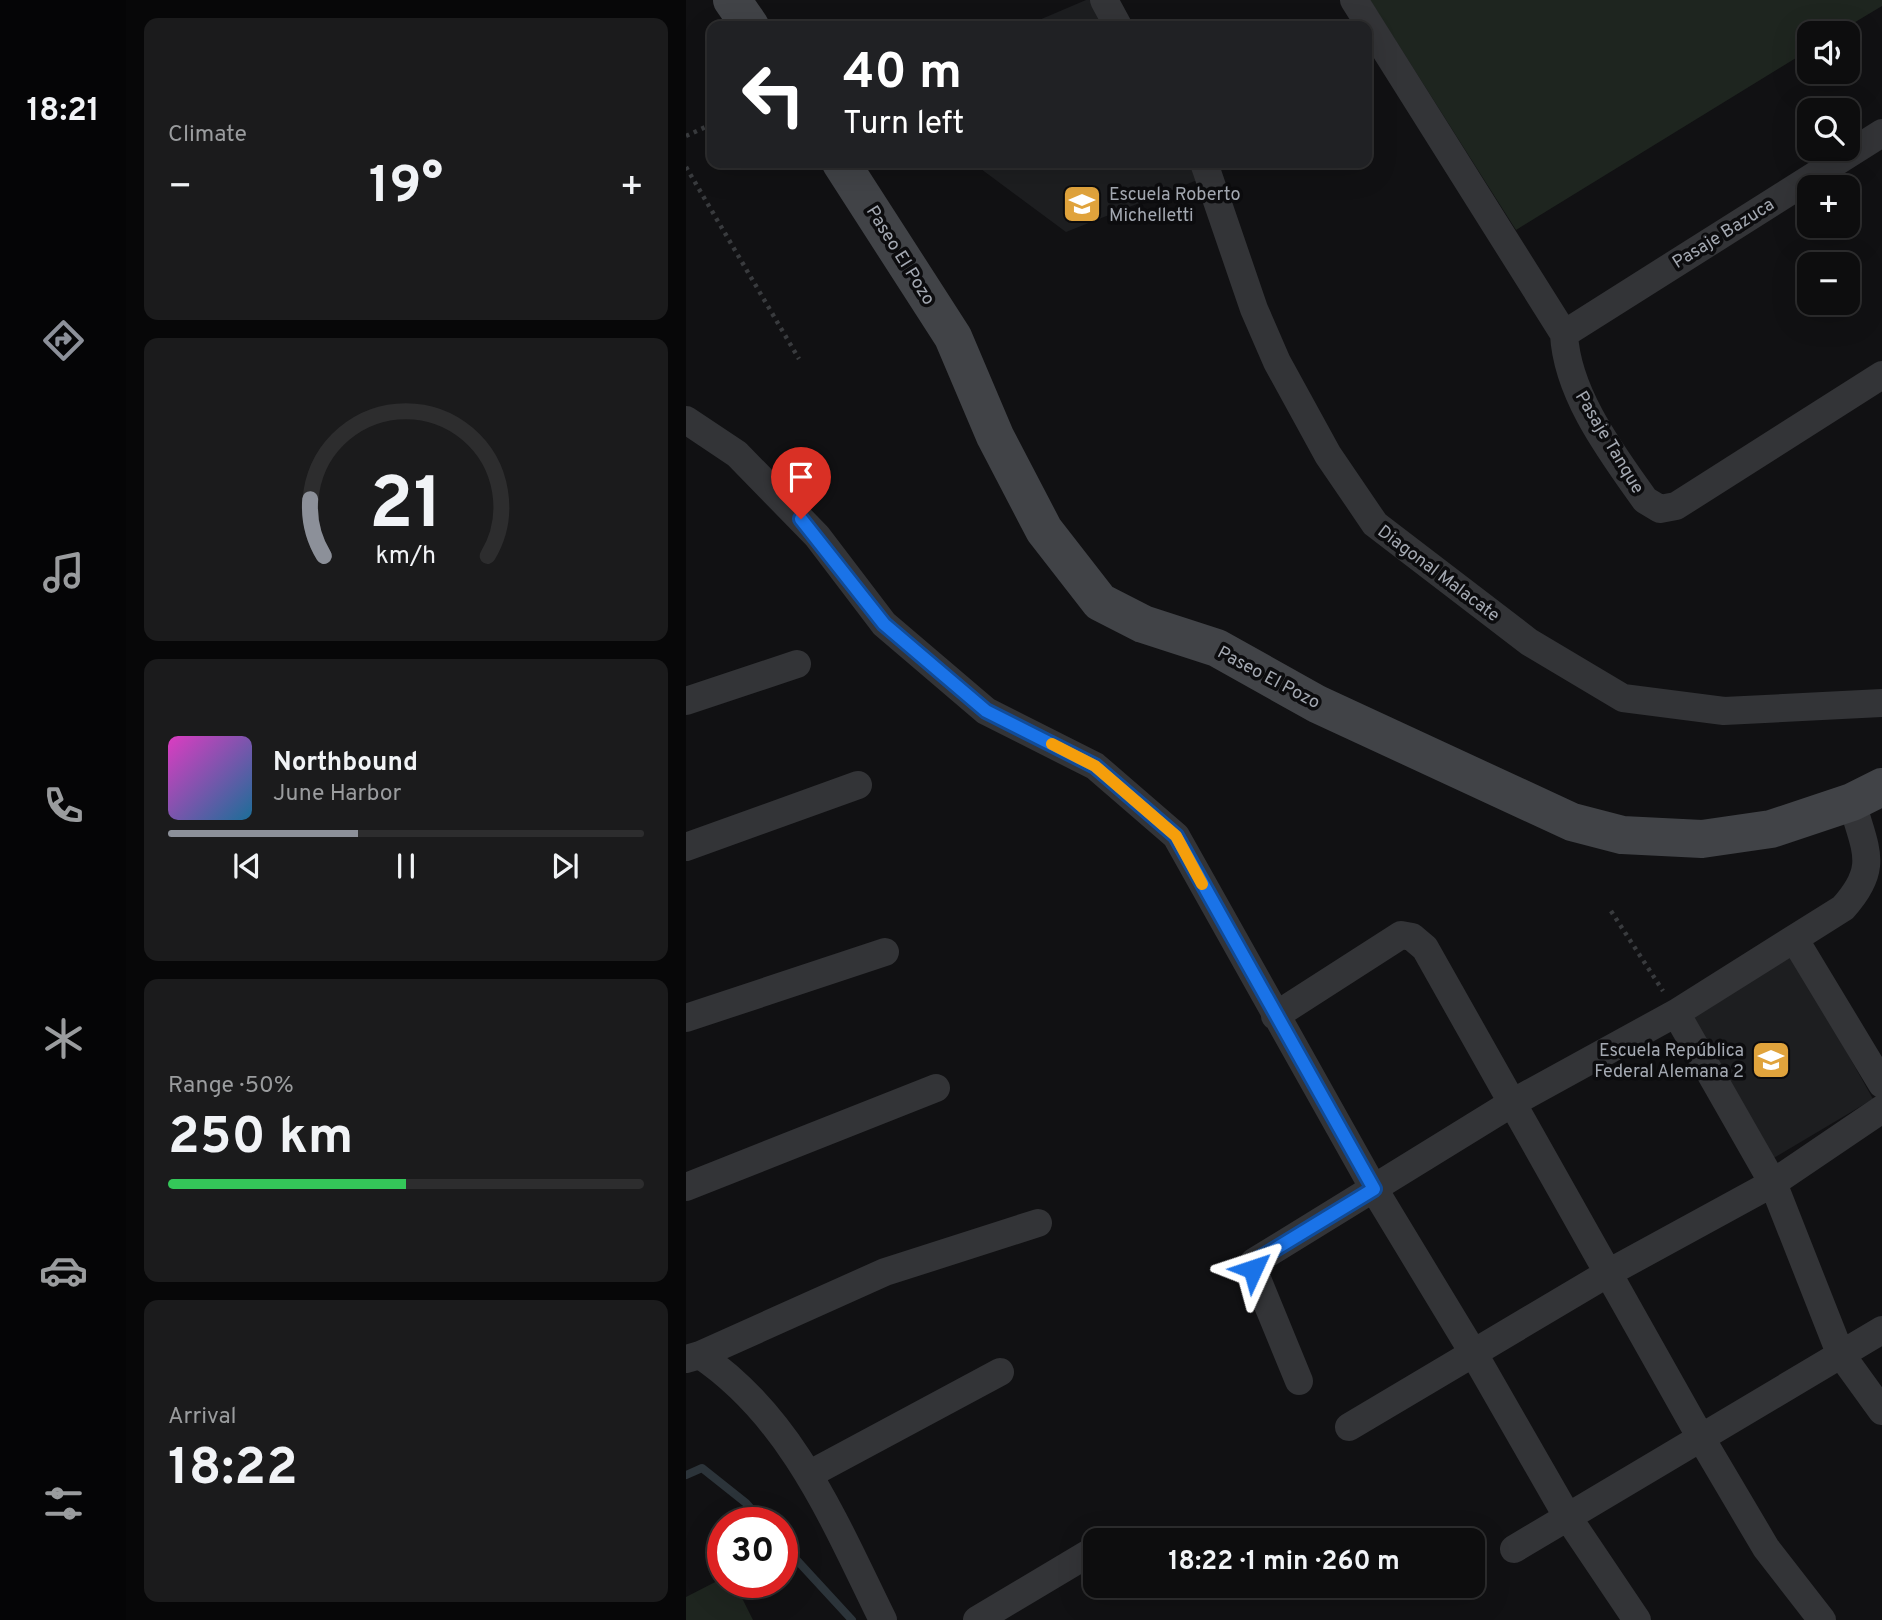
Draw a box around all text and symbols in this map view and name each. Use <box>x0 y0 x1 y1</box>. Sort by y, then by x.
map controls <box>1797 21 1860 315</box>
button: sound <box>1797 21 1860 84</box>
text: 40 m <box>843 44 962 106</box>
icon: left <box>728 49 819 140</box>
text: 18:21 <box>26 92 100 132</box>
button: search <box>1797 98 1860 161</box>
text: Turn left <box>843 105 964 145</box>
text: Climate <box>168 121 247 150</box>
text: 19° <box>369 155 443 221</box>
text: − <box>168 164 193 213</box>
text: + <box>619 164 644 213</box>
button: + <box>1797 175 1860 238</box>
school or university icon: Escuela Roberto Michelletti <box>1061 183 1103 225</box>
place label: Escuela Roberto Michelletti <box>1109 184 1240 228</box>
street label: Pasaje Bazuca <box>1668 194 1779 275</box>
street label: Paseo El Pozo <box>860 202 939 310</box>
button: − <box>1797 252 1860 315</box>
icon: directions <box>39 316 88 365</box>
street label: Pasaje Tanque <box>1569 387 1648 498</box>
pin <box>771 447 831 519</box>
icon: arrive <box>782 458 820 496</box>
text: 21 <box>369 462 443 554</box>
street label: Diagonal Malacate <box>1372 521 1504 628</box>
text: km/h <box>376 540 436 572</box>
icon: music <box>39 548 88 597</box>
street label: Paseo El Pozo <box>1213 642 1324 715</box>
text: Northbound <box>273 747 418 780</box>
text: June Harbor <box>273 780 401 809</box>
icon: phone <box>39 781 88 830</box>
icon: previous <box>228 847 266 885</box>
icon: pause <box>387 847 425 885</box>
icon: next <box>546 847 584 885</box>
icon: climate <box>39 1014 88 1063</box>
school or university icon: Escuela República Federal Alemana 2 <box>1750 1039 1792 1081</box>
place label: Escuela República Federal Alemana 2 <box>1594 1040 1744 1084</box>
text: Range · 50% <box>168 1072 294 1101</box>
text: 250 km <box>168 1106 353 1172</box>
position arrow <box>1216 1232 1290 1306</box>
icon: car <box>39 1246 88 1295</box>
text: Arrival <box>168 1403 237 1432</box>
text: 18:22 <box>168 1437 298 1503</box>
icon: filters <box>39 1479 88 1528</box>
speed limit sign: 30 <box>707 1507 798 1598</box>
text: 18:22 · 1 min · 260 m <box>1168 1546 1400 1579</box>

